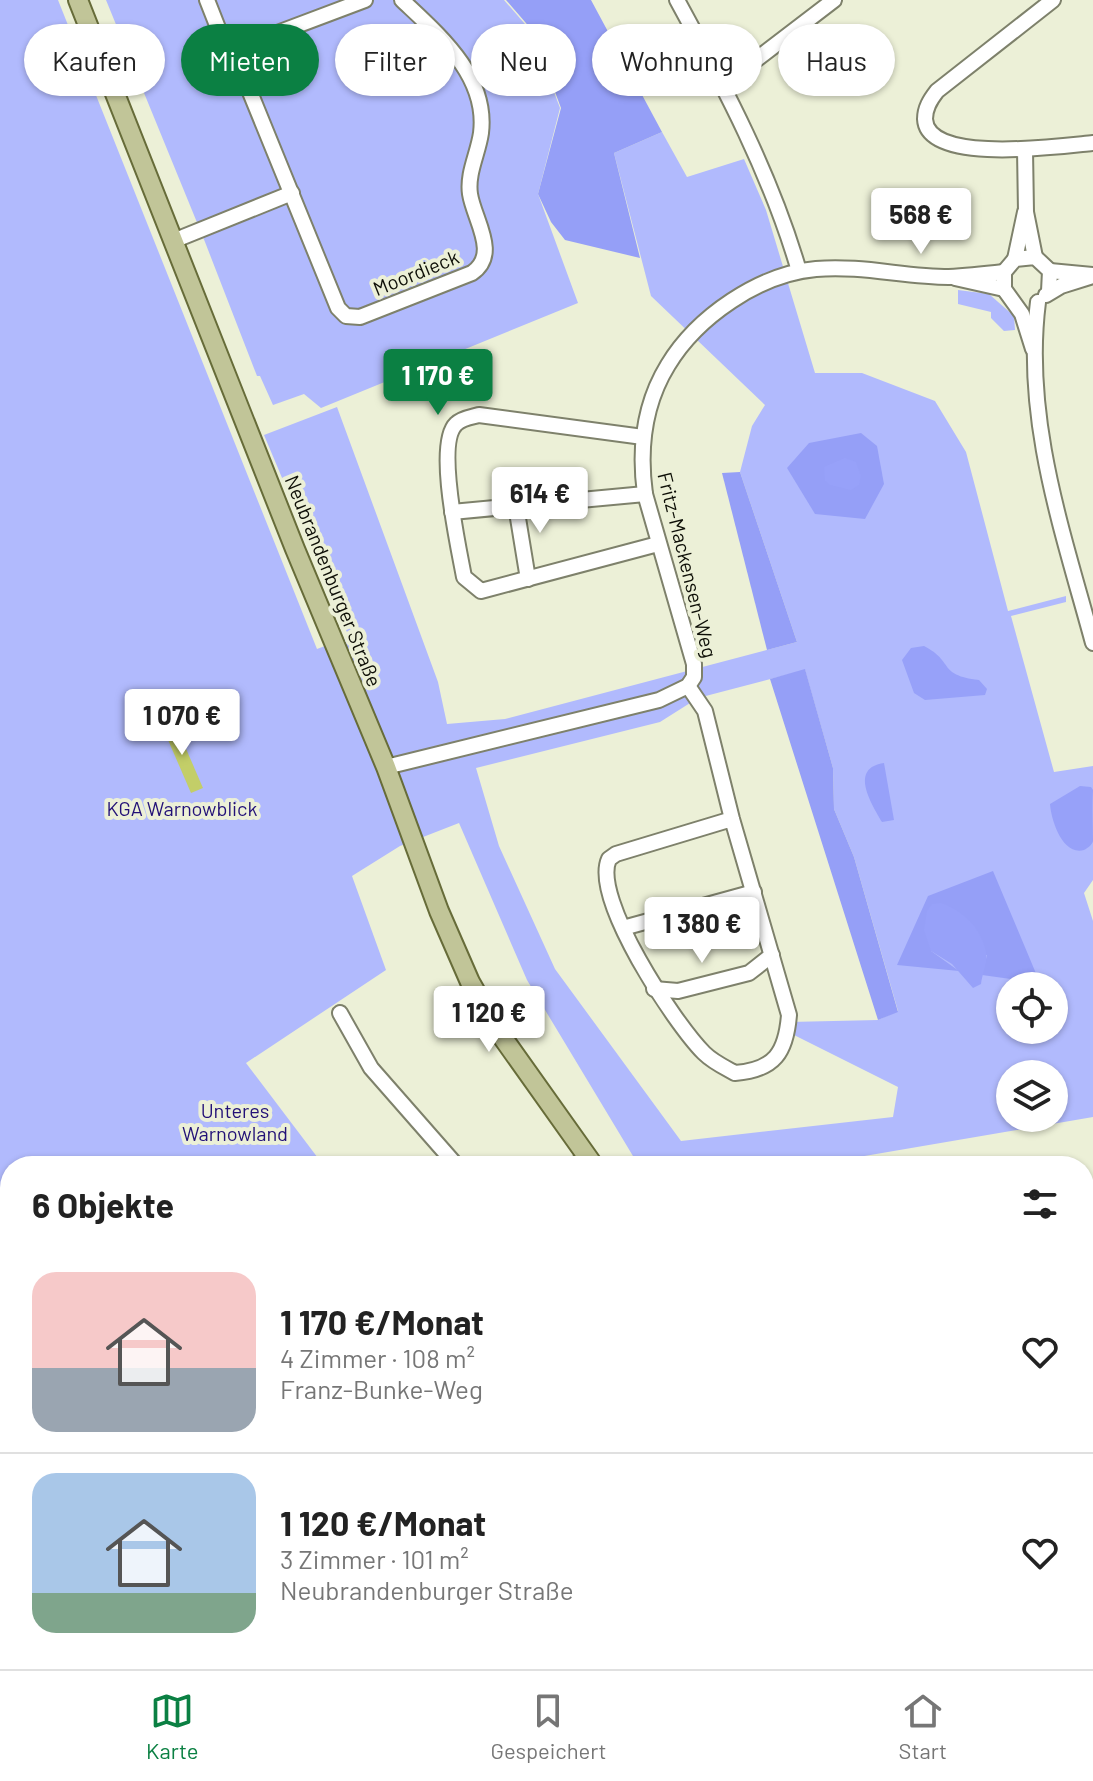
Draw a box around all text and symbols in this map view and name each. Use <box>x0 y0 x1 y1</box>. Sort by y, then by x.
chip: Kaufen <box>24 24 165 96</box>
chip: Mieten <box>181 24 319 96</box>
chip: Filter <box>335 24 455 96</box>
chip: Neu <box>471 24 576 96</box>
chip: Wohnung <box>592 24 762 96</box>
chip: Haus <box>778 24 895 96</box>
pin: 568 € <box>865 188 977 256</box>
text: 568 € <box>889 198 953 229</box>
street label: Moordieck <box>369 244 462 300</box>
pin: 1 170 € <box>364 349 512 417</box>
text: 1 170 € <box>401 359 475 390</box>
pin: 614 € <box>484 467 596 535</box>
street label: Fritz-Mackensen-Weg <box>653 470 723 660</box>
street label: Neubrandenburger Straße <box>281 471 387 690</box>
text: 614 € <box>510 477 570 508</box>
pin: 1 070 € <box>108 689 256 757</box>
text: 1 070 € <box>143 699 221 730</box>
park label: KGA Warnowblick <box>106 796 258 820</box>
pin: 1 380 € <box>628 897 776 965</box>
text: 1 380 € <box>662 907 742 938</box>
map controls <box>996 972 1068 1132</box>
button: locate <box>996 972 1068 1044</box>
pin: 1 120 € <box>415 986 563 1054</box>
text: 1 120 € <box>452 996 526 1027</box>
button: layers <box>996 1060 1068 1132</box>
park label: Unteres Warnowland <box>182 1098 288 1145</box>
icon: filters <box>1018 1182 1062 1226</box>
text: 6 Objekte <box>32 1184 174 1225</box>
text: 1 170 €/Monat <box>280 1301 484 1342</box>
icon: home <box>96 1304 192 1400</box>
icon: heart <box>1018 1330 1062 1374</box>
text: 4 Zimmer · 108 m² <box>280 1342 475 1373</box>
text: Franz-Bunke-Weg <box>280 1373 483 1404</box>
text: 1 120 €/Monat <box>280 1502 486 1543</box>
icon: home <box>96 1505 192 1601</box>
icon: heart <box>1018 1531 1062 1575</box>
text: 3 Zimmer · 101 m² <box>280 1543 469 1574</box>
text: Neubrandenburger Straße <box>280 1574 574 1605</box>
tab: Karte <box>146 1689 198 1763</box>
tab: Gespeichert <box>490 1689 607 1763</box>
tab: Start <box>899 1689 947 1763</box>

